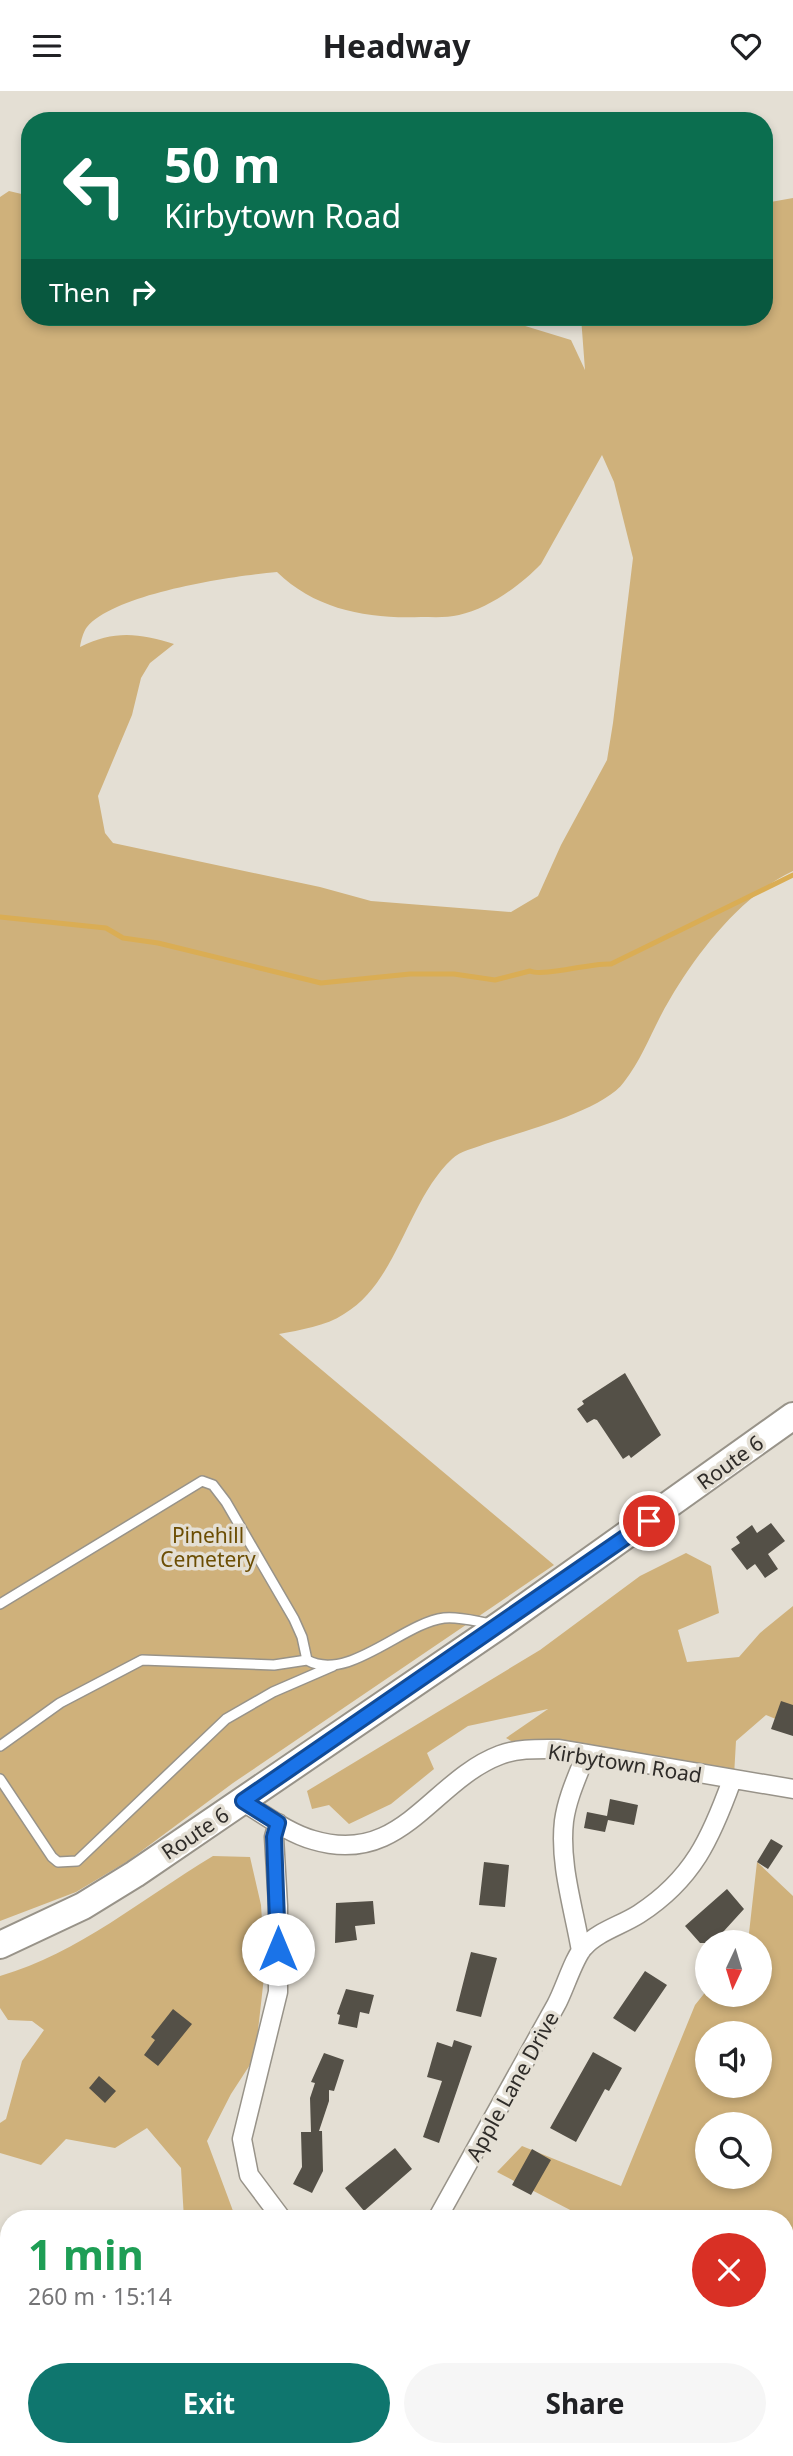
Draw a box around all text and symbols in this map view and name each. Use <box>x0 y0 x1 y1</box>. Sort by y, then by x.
text: Headway <box>323 24 470 67</box>
icon: menu <box>28 27 66 65</box>
icon: heart <box>727 27 765 65</box>
text: 50 m <box>164 131 281 197</box>
icon: left <box>49 140 140 231</box>
text: Kirbytown Road <box>164 194 401 237</box>
icon: right <box>124 273 162 311</box>
text: Then <box>49 274 110 310</box>
street label: Route 6 <box>691 1428 769 1496</box>
pin <box>619 1491 679 1551</box>
icon: arrive <box>630 1502 668 1540</box>
park label: Pinehill Cemetery <box>160 1521 256 1573</box>
street label: Kirbytown Road <box>546 1737 704 1789</box>
street label: Route 6 <box>156 1800 234 1866</box>
position arrow <box>241 1912 315 1986</box>
north arrow <box>695 1930 772 2007</box>
map controls <box>695 1930 772 2189</box>
street label: Apple Lane Drive <box>459 2006 565 2166</box>
button: sound <box>695 2021 772 2098</box>
button: search <box>695 2112 772 2189</box>
text: 1 min <box>28 2225 144 2282</box>
button: close <box>692 2233 766 2307</box>
text: 260 m · 15:14 <box>28 2280 172 2312</box>
button: Exit <box>28 2363 390 2443</box>
button: Share <box>404 2363 766 2443</box>

